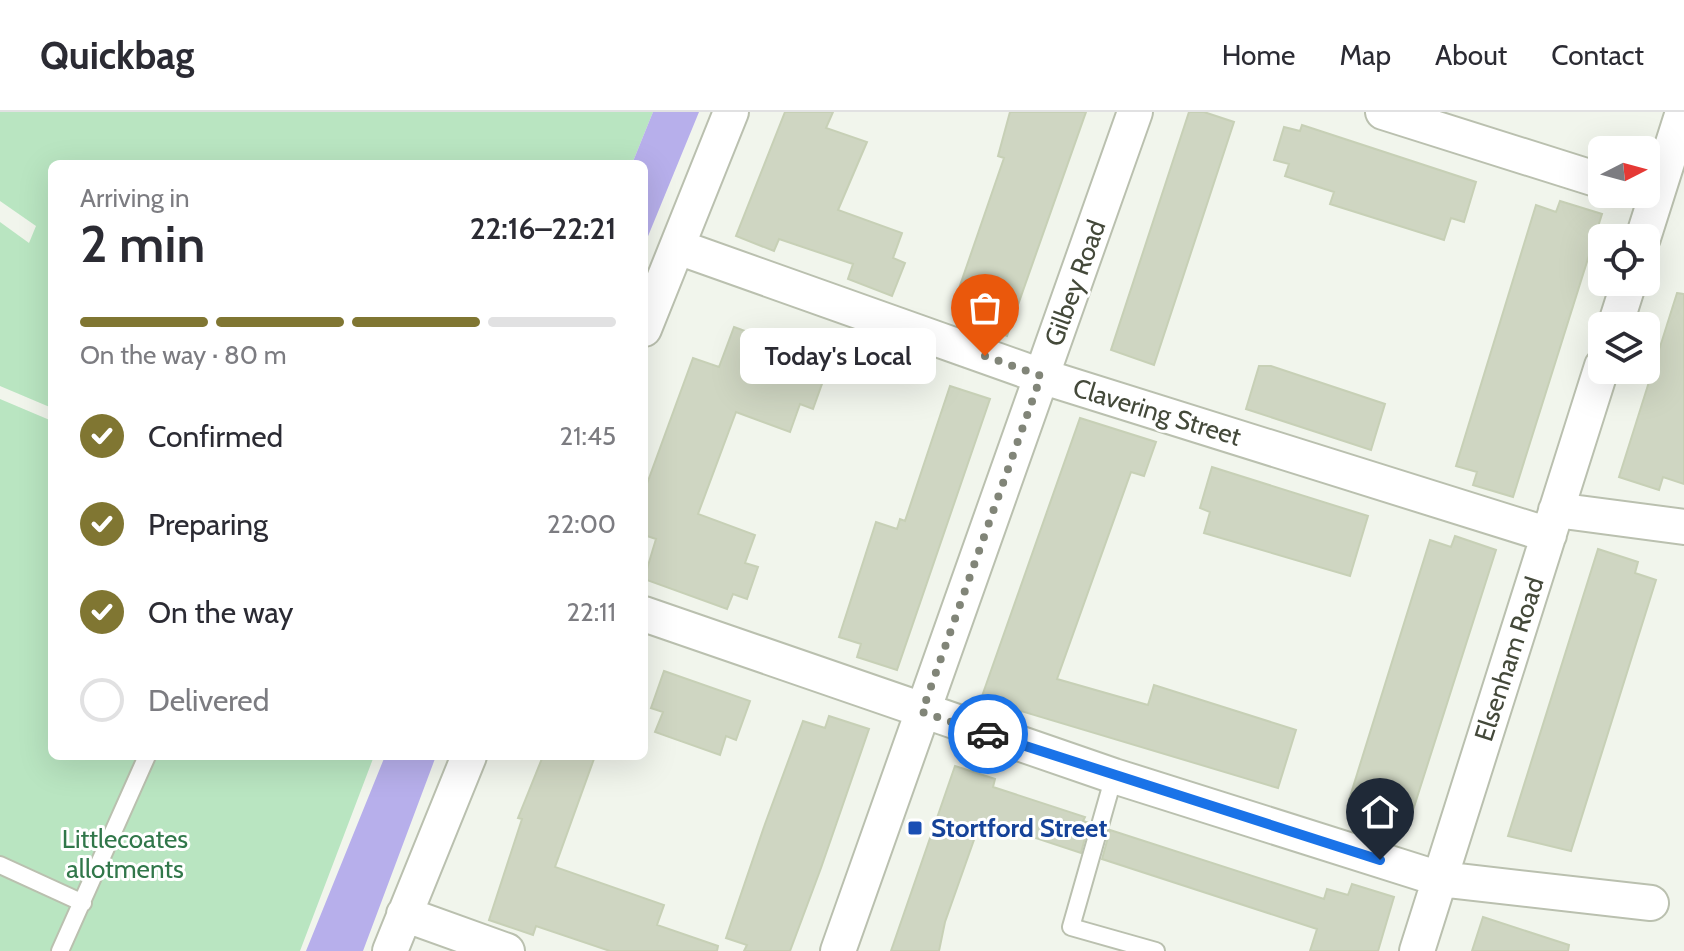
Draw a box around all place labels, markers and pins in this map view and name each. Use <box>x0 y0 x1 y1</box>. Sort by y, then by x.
pin <box>951 274 1019 356</box>
callout: Today's Local <box>741 328 937 384</box>
pin <box>1346 778 1414 860</box>
place label: Stortford Street <box>931 812 1107 844</box>
marker: Stortford Street <box>906 819 924 837</box>

